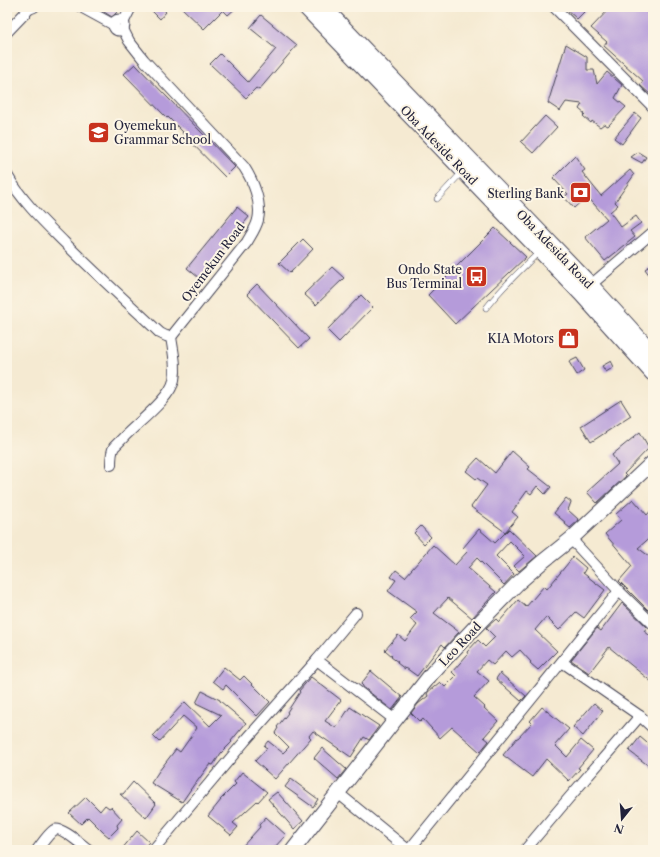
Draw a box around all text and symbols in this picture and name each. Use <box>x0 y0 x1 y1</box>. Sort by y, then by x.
street label: Oba Adeside Road <box>397 102 481 188</box>
place label: Oyemekun Grammar School <box>114 118 211 147</box>
school or university icon: Oyemekun Grammar School <box>86 119 112 145</box>
bank icon: Sterling Bank <box>567 180 593 206</box>
place label: Sterling Bank <box>487 186 565 201</box>
street label: Oba Adesida Road <box>513 206 597 292</box>
street label: Oyemekun Road <box>178 219 248 305</box>
place label: Ondo State Bus Terminal <box>386 262 462 291</box>
bus stop icon: Ondo State Bus Terminal <box>464 263 490 289</box>
shop icon: KIA Motors <box>556 325 582 351</box>
place label: KIA Motors <box>487 331 554 346</box>
street label: Leo Road <box>436 618 485 669</box>
north arrow <box>602 799 642 839</box>
text: N <box>612 820 626 837</box>

